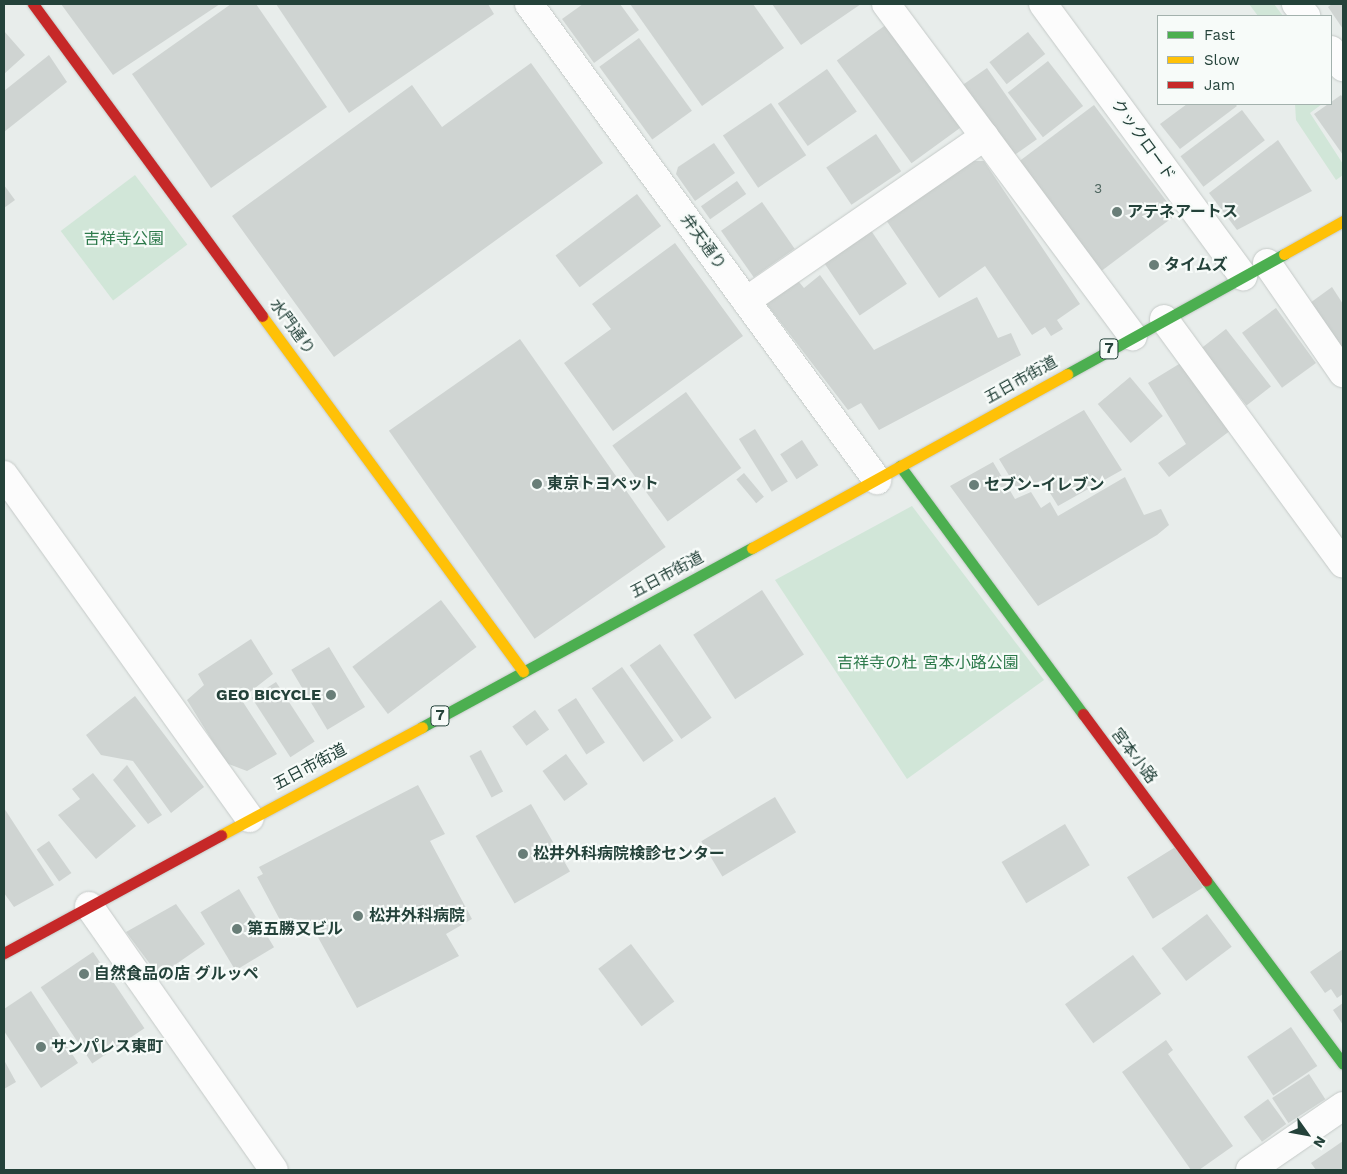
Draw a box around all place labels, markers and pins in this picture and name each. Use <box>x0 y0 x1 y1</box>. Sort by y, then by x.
place label: アテネアートス <box>1127 202 1238 222</box>
marker: アテネアートス <box>1111 206 1123 218</box>
place label: タイムズ <box>1164 255 1228 275</box>
marker: タイムズ <box>1148 259 1160 271</box>
place label: 東京トヨペット <box>547 474 659 494</box>
place label: セブン-イレブン <box>984 475 1104 495</box>
marker: 東京トヨペット <box>531 478 543 490</box>
marker: セブン-イレブン <box>968 479 980 491</box>
place label: GEO BICYCLE <box>216 685 321 705</box>
marker: GEO BICYCLE <box>325 689 337 701</box>
place label: 松井外科病院検診センター <box>533 844 725 864</box>
marker: 松井外科病院検診センター <box>517 848 529 860</box>
place label: 松井外科病院 <box>369 906 465 926</box>
marker: 松井外科病院 <box>351 909 365 923</box>
place label: 第五勝又ビル <box>247 919 343 939</box>
marker: 第五勝又ビル <box>231 923 243 935</box>
place label: 自然食品の店 グルッペ <box>94 964 259 984</box>
marker: 自然食品の店 グルッペ <box>78 968 90 980</box>
place label: サンパレス東町 <box>51 1037 163 1057</box>
marker: サンパレス東町 <box>35 1041 47 1053</box>

